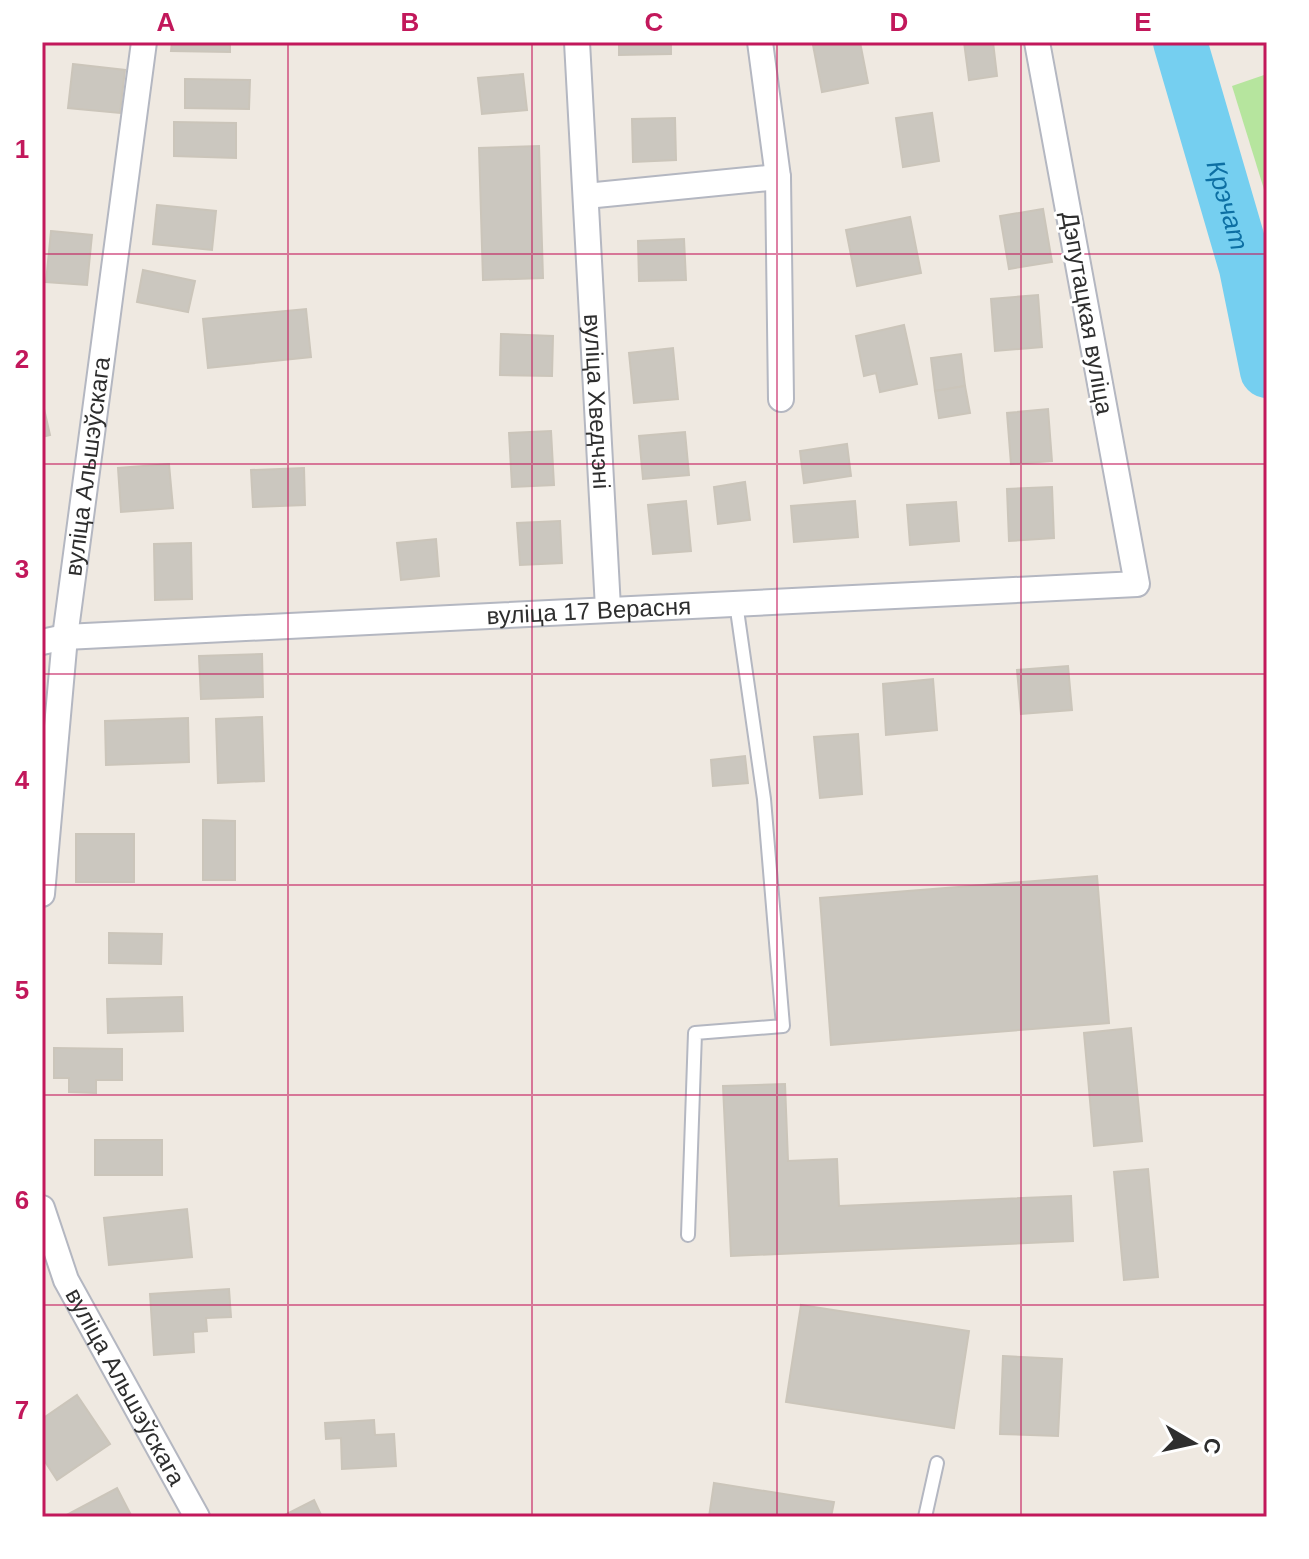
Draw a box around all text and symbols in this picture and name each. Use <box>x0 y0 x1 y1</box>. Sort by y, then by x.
text: A <box>157 7 176 37</box>
text: B <box>401 7 419 37</box>
text: C <box>645 7 664 37</box>
text: D <box>890 7 908 37</box>
text: E <box>1134 7 1152 37</box>
text: 1 <box>15 134 29 164</box>
water label: Крэчат <box>1200 157 1255 253</box>
street label: Дэпутацкая вуліца <box>1056 209 1119 417</box>
street label: вуліца Хведчэні <box>579 313 615 490</box>
text: 2 <box>15 344 29 374</box>
street label: вуліца Альшэўскага <box>59 355 115 578</box>
text: 3 <box>15 554 29 584</box>
street label: вуліца 17 Верасня <box>486 592 692 629</box>
text: 4 <box>15 765 30 795</box>
text: 5 <box>15 975 29 1005</box>
text: 6 <box>15 1185 29 1215</box>
street label: вуліца Альшэўскага <box>60 1283 191 1490</box>
text: 7 <box>15 1395 29 1425</box>
north arrow <box>1153 1403 1233 1483</box>
text: С <box>1199 1436 1226 1456</box>

